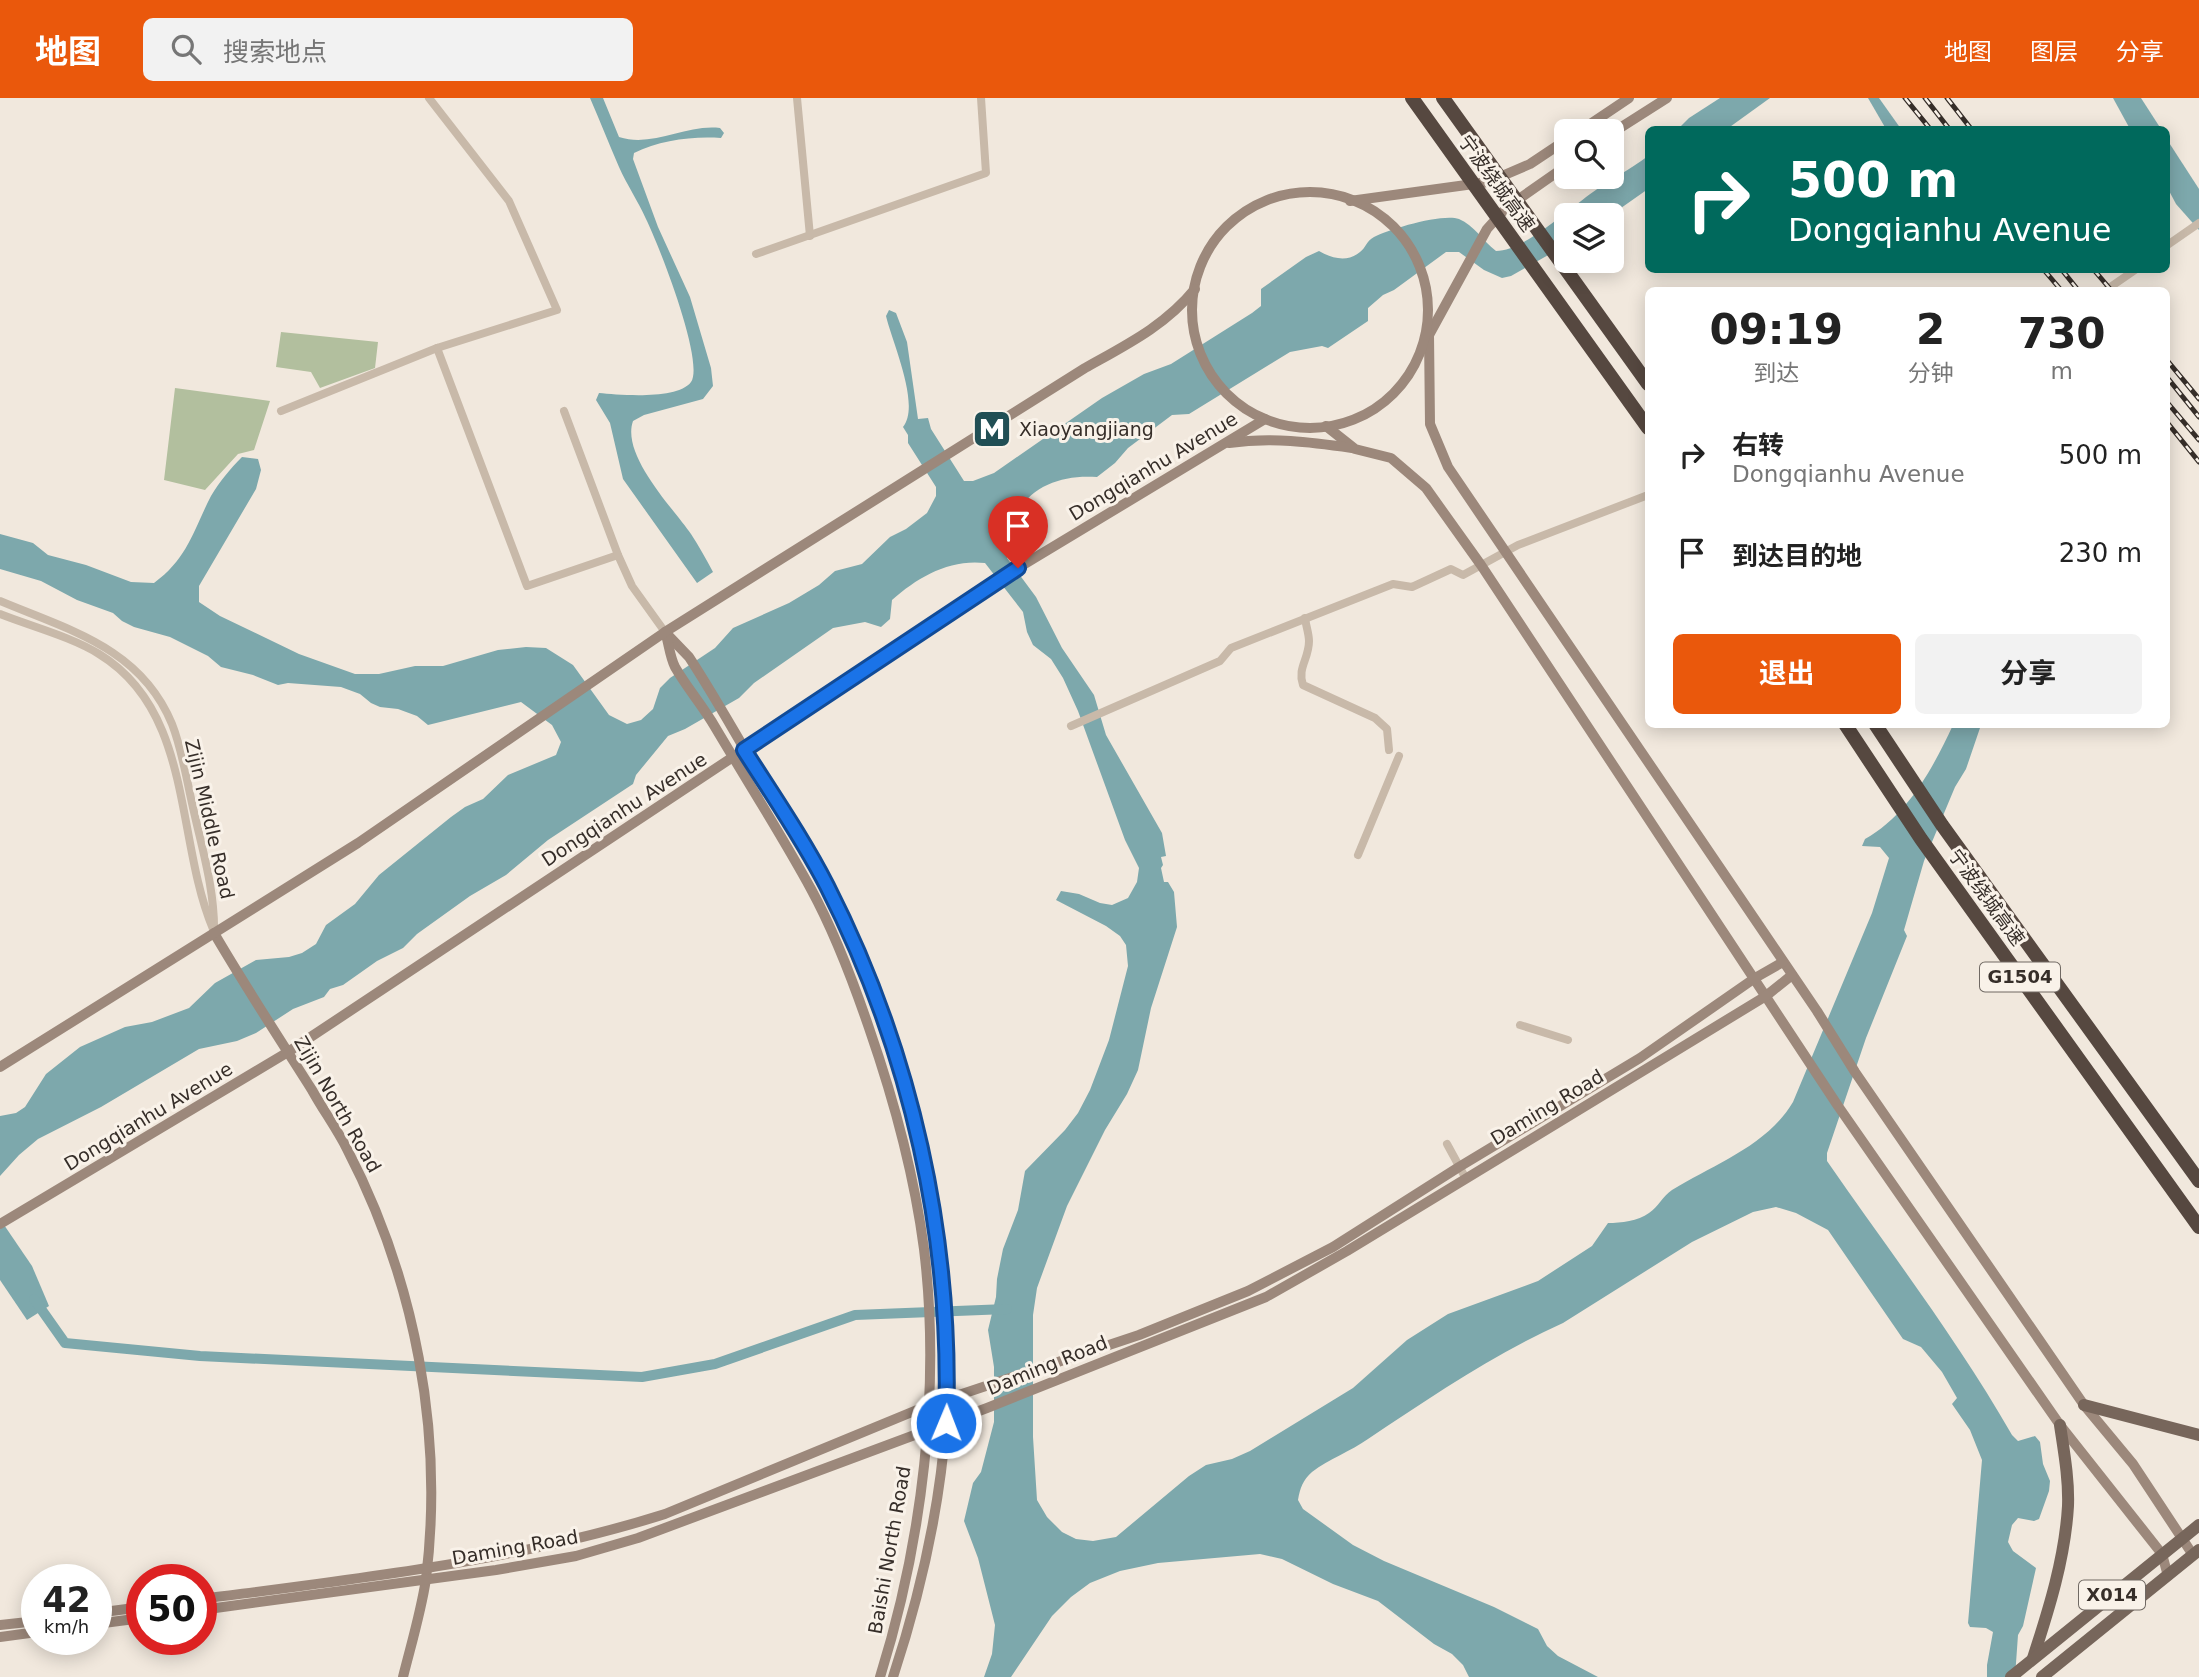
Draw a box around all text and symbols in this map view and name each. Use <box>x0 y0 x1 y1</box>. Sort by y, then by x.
search box <box>143 18 633 81</box>
icon: search <box>167 30 205 68</box>
text: 地图 <box>35 32 101 71</box>
text: 搜索地点 <box>223 37 327 67</box>
text: 地图 <box>1944 38 1992 66</box>
text: 图层 <box>2030 38 2078 66</box>
text: 分享 <box>2116 38 2164 66</box>
map controls <box>1554 119 1624 273</box>
button: search <box>1554 119 1624 189</box>
street label: 宁波绕城高速 <box>1455 130 1539 236</box>
text: 500 m <box>1788 152 1958 209</box>
icon: right <box>1673 154 1764 245</box>
button: layers <box>1554 203 1624 273</box>
text: Dongqianhu Avenue <box>1788 211 2112 249</box>
text: 09:19 <box>1709 305 1843 354</box>
text: 2 <box>1916 305 1945 354</box>
text: 730 <box>2018 309 2106 358</box>
text: m <box>2051 358 2073 384</box>
text: 到达 <box>1753 360 1799 386</box>
text: 分钟 <box>1908 360 1954 386</box>
street label: Dongqianhu Avenue <box>1065 407 1241 525</box>
metro station icon: Xiaoyangjiang <box>971 408 1013 450</box>
place label: Xiaoyangjiang <box>1019 418 1154 440</box>
text: 右转 <box>1732 430 1784 460</box>
icon: right <box>1673 436 1711 474</box>
text: 500 m <box>2059 440 2142 470</box>
text: Dongqianhu Avenue <box>1732 461 1965 487</box>
pin <box>988 496 1048 568</box>
icon: arrive <box>999 507 1037 545</box>
icon: arrive <box>1673 534 1711 572</box>
text: 230 m <box>2059 538 2142 568</box>
text: 到达目的地 <box>1732 541 1862 571</box>
button: 退出 <box>1673 634 1901 714</box>
button: 分享 <box>1915 634 2142 714</box>
street label: Zijin Middle Road <box>181 737 239 901</box>
street label: Dongqianhu Avenue <box>537 747 711 871</box>
street label: 宁波绕城高速 <box>1945 844 2029 950</box>
road number: G1504 <box>1980 962 2060 992</box>
street label: Zijin North Road <box>290 1032 386 1176</box>
street label: Dongqianhu Avenue <box>60 1057 236 1175</box>
street label: Daming Road <box>1487 1065 1607 1149</box>
street label: Daming Road <box>984 1331 1110 1399</box>
position arrow <box>909 1386 983 1460</box>
street label: Baishi North Road <box>863 1464 915 1636</box>
street label: Daming Road <box>450 1525 580 1569</box>
speed limit sign: 50 <box>126 1564 217 1655</box>
text: 42 <box>42 1580 91 1620</box>
road number: X014 <box>2079 1580 2145 1610</box>
text: km/h <box>44 1616 89 1637</box>

